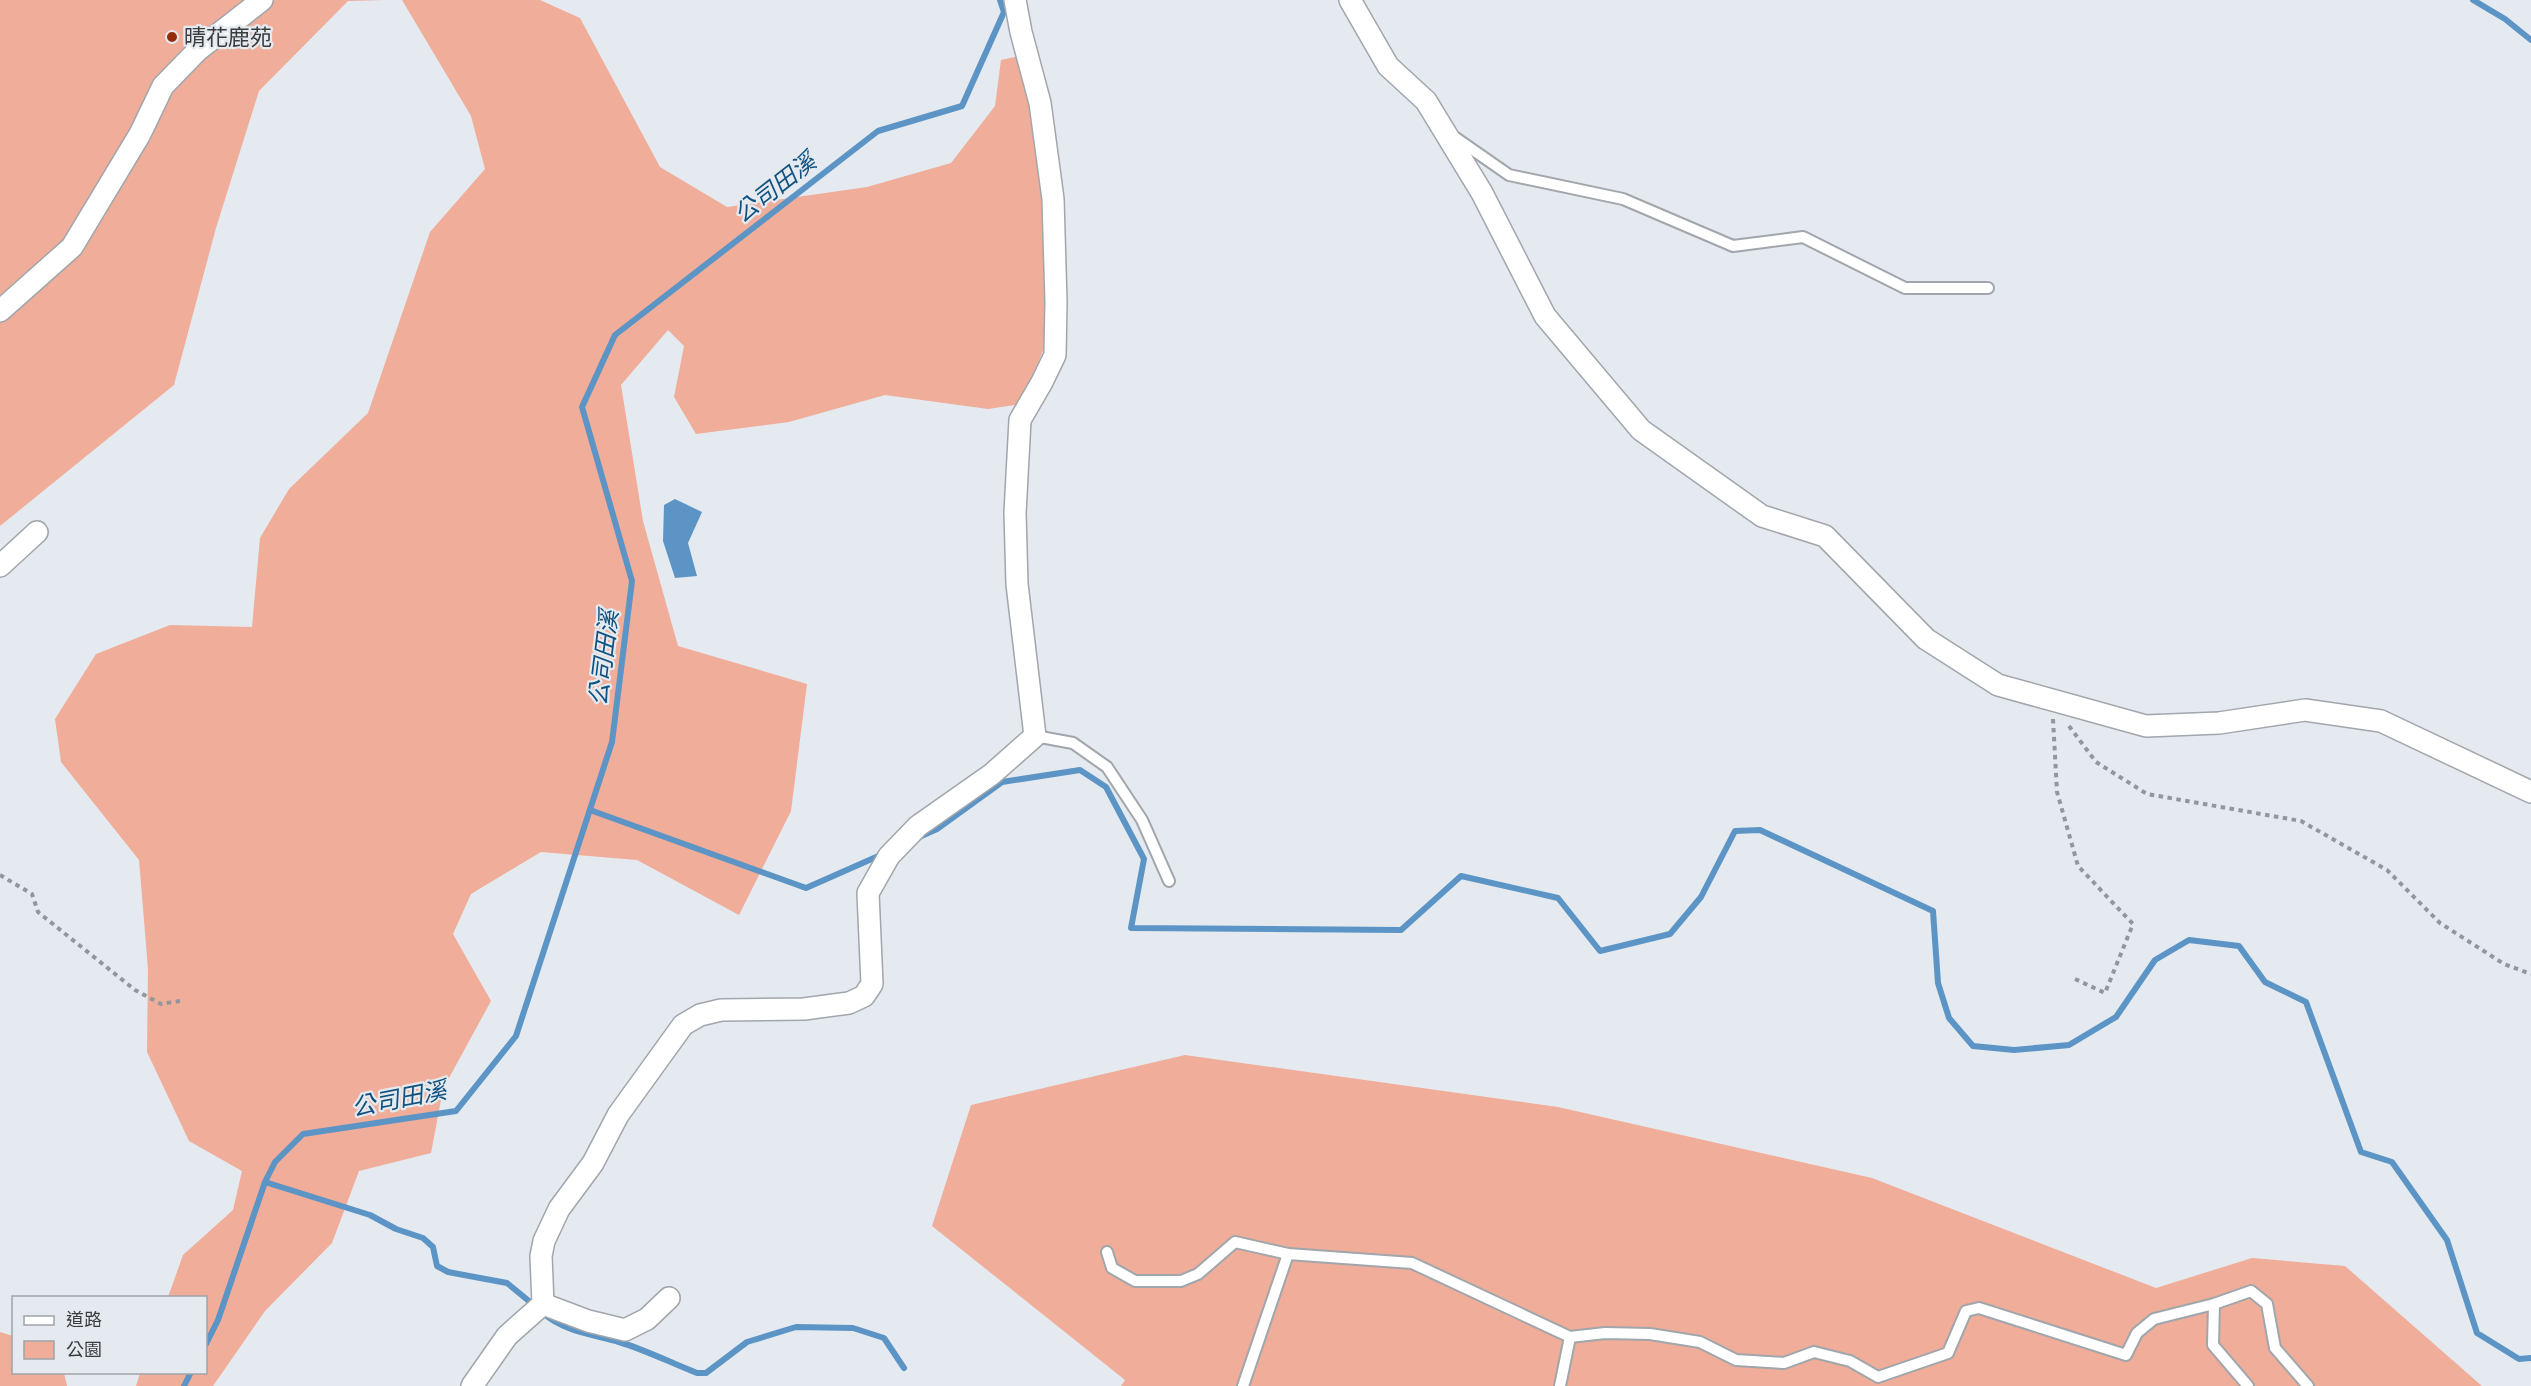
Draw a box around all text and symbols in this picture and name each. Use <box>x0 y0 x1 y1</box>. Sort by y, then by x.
place label: 晴花鹿苑 <box>184 25 272 51</box>
marker: 晴花鹿苑 <box>165 30 179 44</box>
water label: 公司田溪 <box>729 146 824 229</box>
water label: 公司田溪 <box>584 606 624 707</box>
water label: 公司田溪 <box>349 1076 452 1122</box>
legend <box>12 1296 207 1374</box>
text: 道路 <box>66 1309 102 1331</box>
text: 公園 <box>66 1339 102 1361</box>

